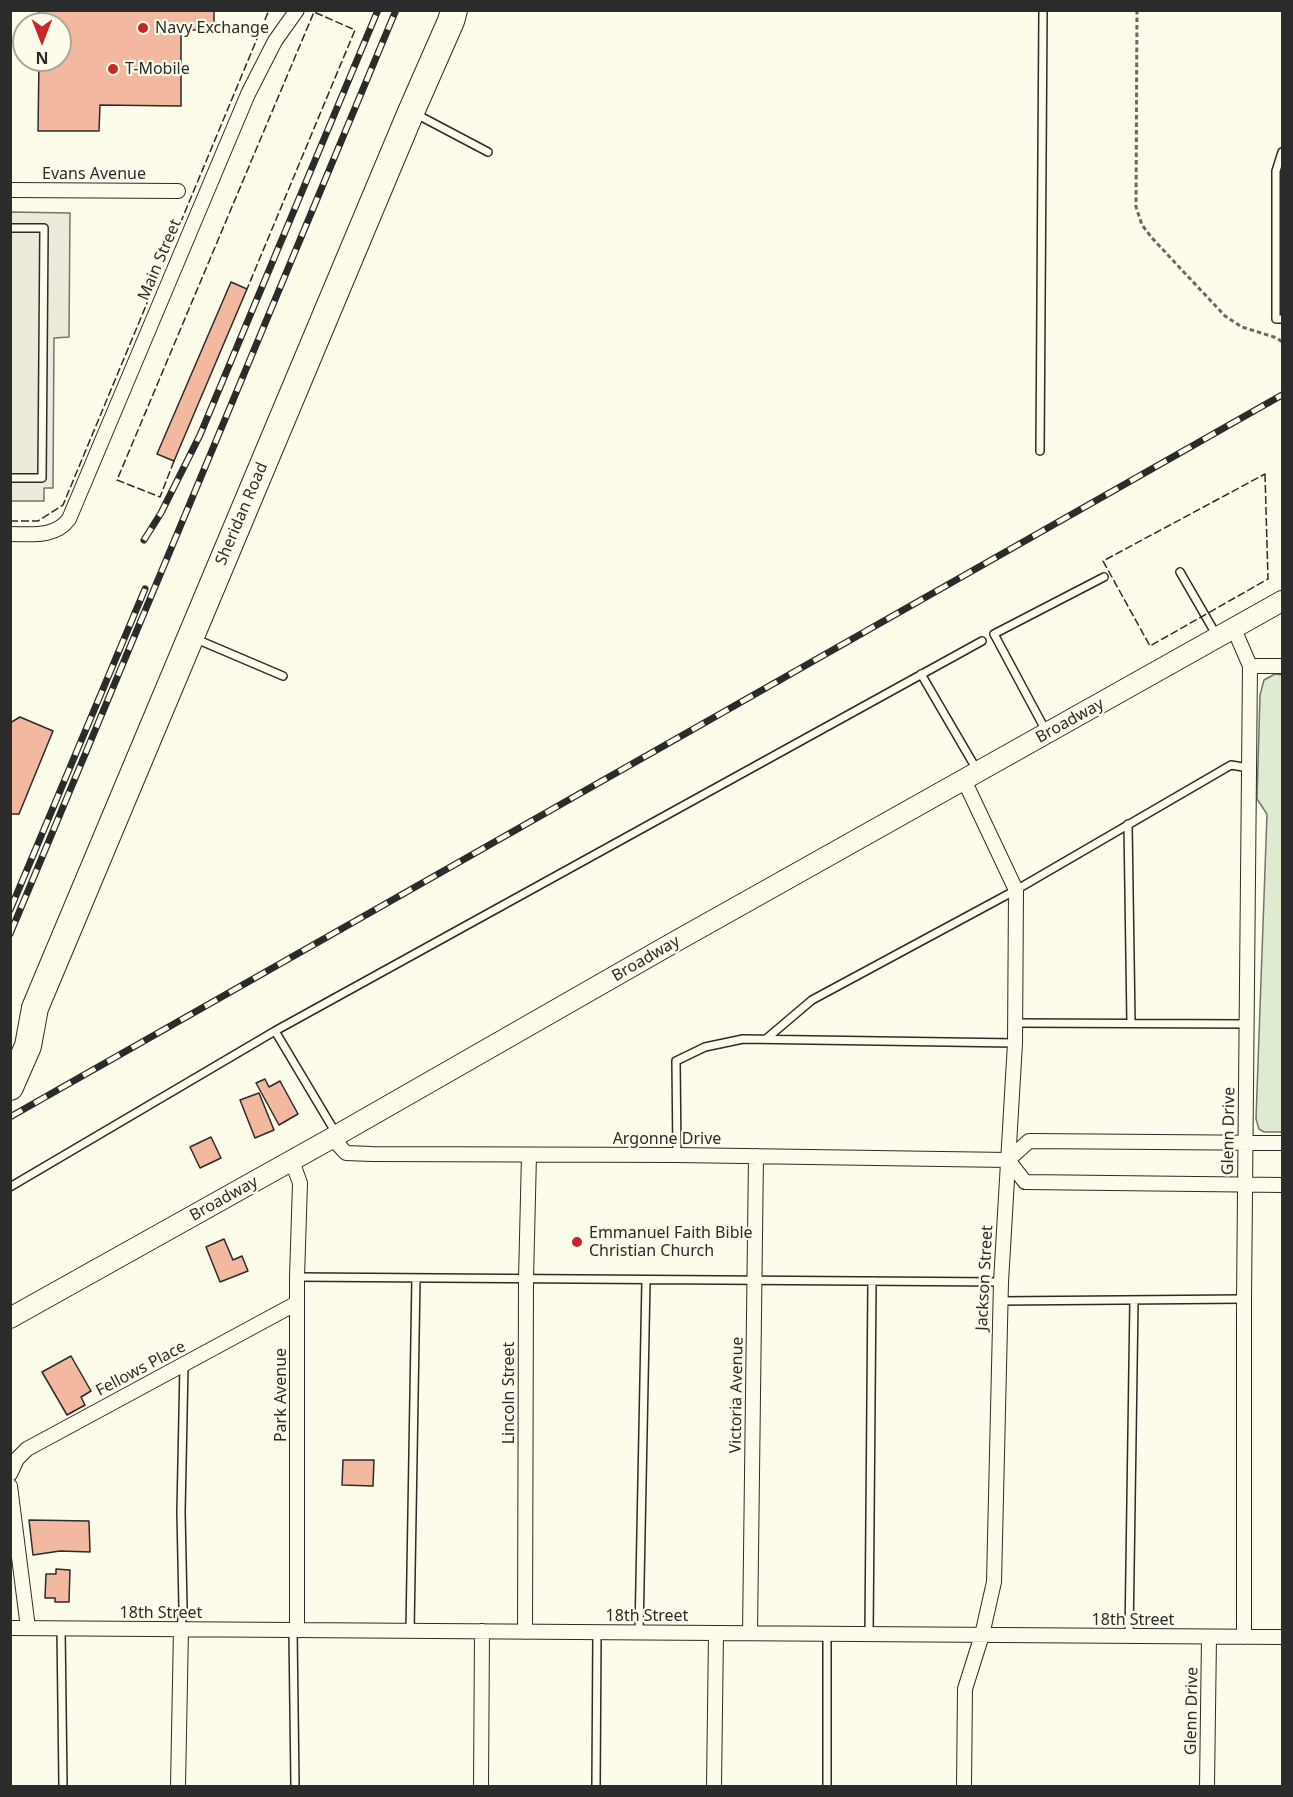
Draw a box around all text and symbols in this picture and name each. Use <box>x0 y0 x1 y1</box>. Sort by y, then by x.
north arrow <box>12 12 72 72</box>
place label: Navy Exchange <box>155 18 269 38</box>
marker: Navy Exchange <box>136 21 150 35</box>
text: N <box>36 47 49 69</box>
place label: T-Mobile <box>125 59 190 79</box>
marker: T-Mobile <box>106 62 120 76</box>
street label: Evans Avenue <box>42 164 146 184</box>
street label: Main Street <box>134 217 186 303</box>
street label: Sheridan Road <box>212 460 272 568</box>
street label: Broadway <box>1033 694 1107 748</box>
street label: Broadway <box>609 932 683 986</box>
street label: Glenn Drive <box>1219 1087 1239 1175</box>
street label: Argonne Drive <box>613 1129 721 1149</box>
street label: Broadway <box>187 1172 261 1226</box>
place label: Emmanuel Faith Bible Christian Church <box>589 1223 753 1261</box>
street label: Jackson Street <box>973 1225 997 1331</box>
marker: Emmanuel Faith Bible Christian Church <box>570 1235 584 1249</box>
street label: Victoria Avenue <box>726 1336 748 1454</box>
street label: Fellows Place <box>93 1337 189 1401</box>
street label: Lincoln Street <box>499 1342 519 1444</box>
street label: Park Avenue <box>271 1348 291 1442</box>
street label: 18th Street <box>120 1603 202 1623</box>
street label: 18th Street <box>606 1606 688 1626</box>
street label: 18th Street <box>1092 1610 1174 1630</box>
street label: Glenn Drive <box>1182 1667 1202 1755</box>

